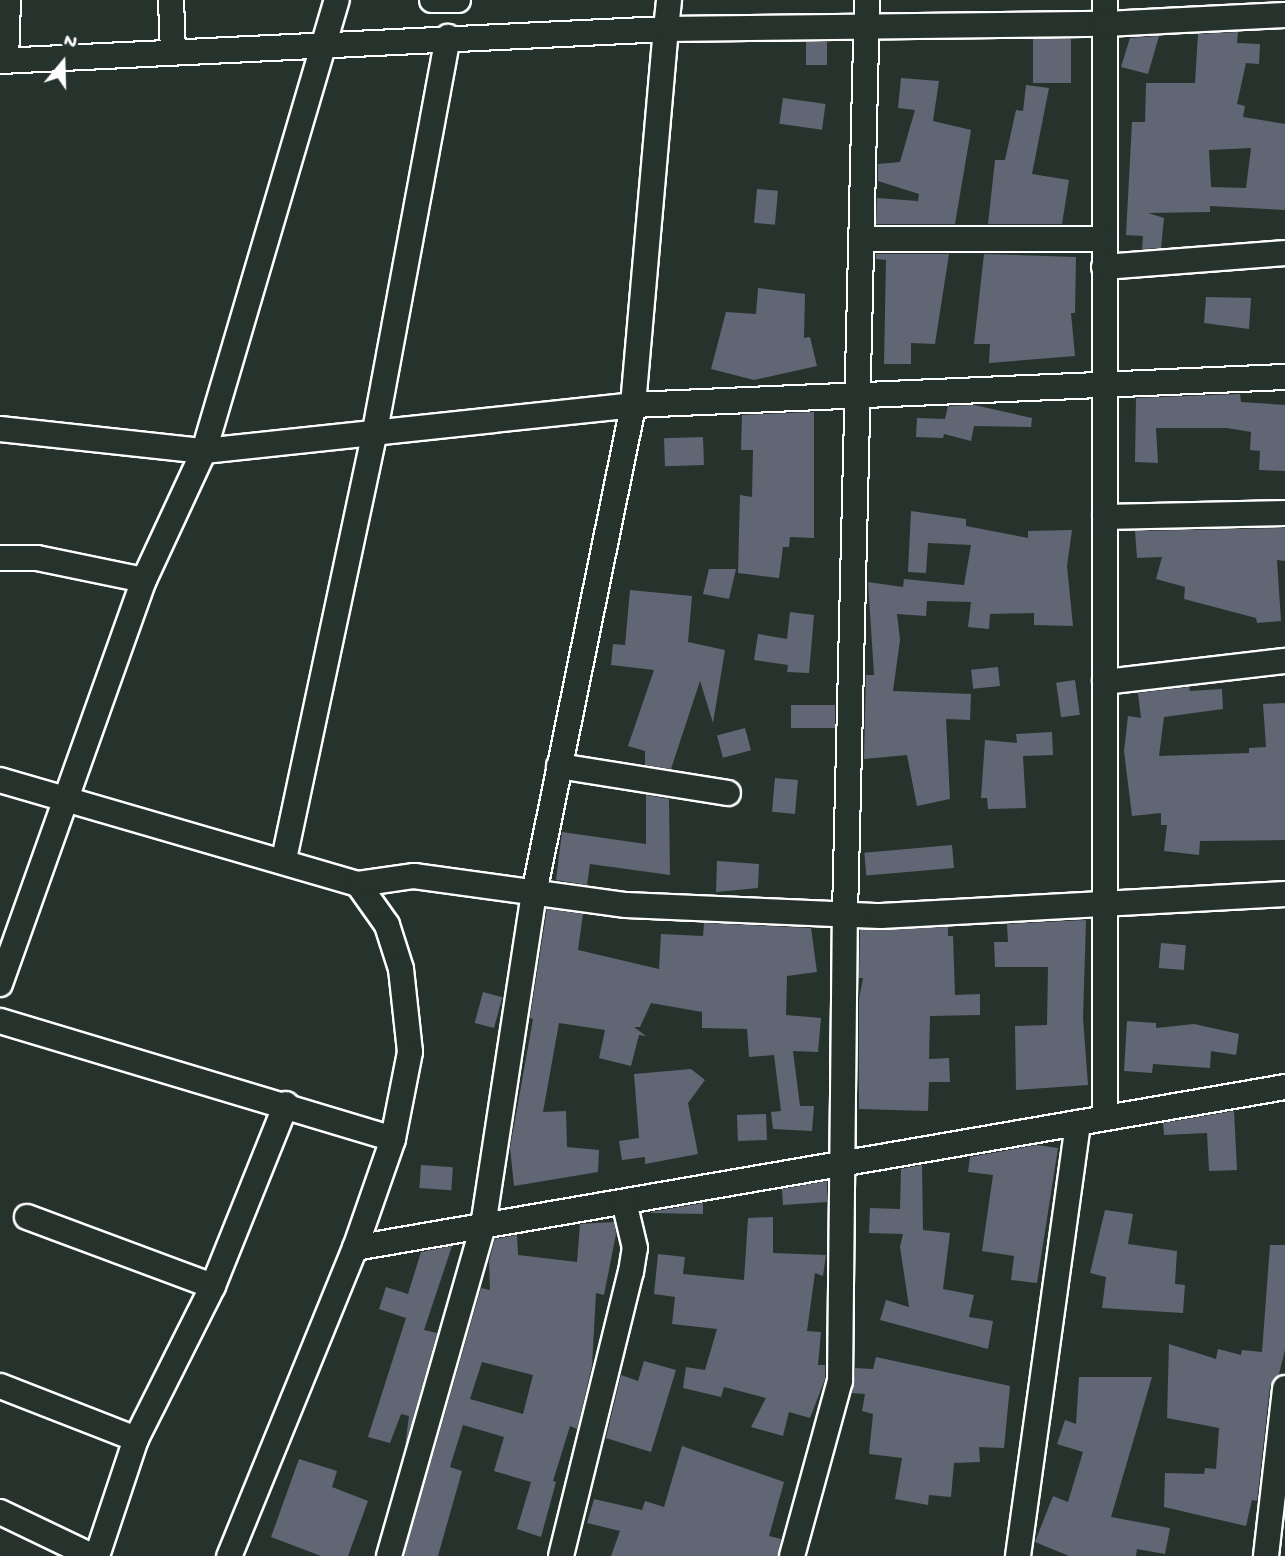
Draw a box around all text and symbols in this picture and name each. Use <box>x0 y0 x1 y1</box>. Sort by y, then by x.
north arrow <box>28 28 98 98</box>
text: N <box>60 30 80 56</box>

